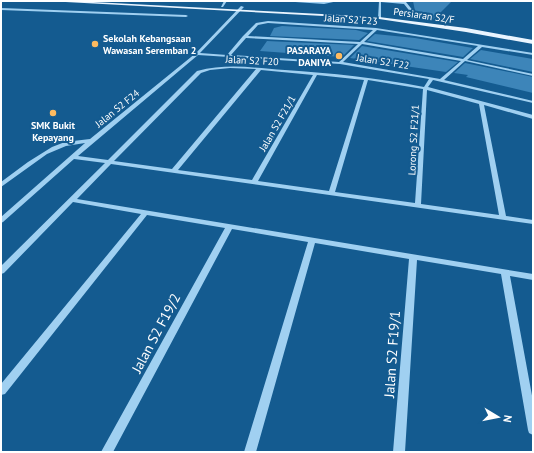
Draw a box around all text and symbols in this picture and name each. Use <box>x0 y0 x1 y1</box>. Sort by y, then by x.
street label: Persiaran S2/F <box>393 5 455 26</box>
street label: Jalan S2 F23 <box>323 11 378 28</box>
place label: Sekolah Kebangsaan Wawasan Seremban 2 <box>103 32 196 57</box>
marker: Sekolah Kebangsaan Wawasan Seremban 2 <box>90 39 100 49</box>
place label: PASARAYA DANIYA <box>287 44 332 69</box>
marker: PASARAYA DANIYA <box>334 51 344 61</box>
street label: Jalan S2 F22 <box>355 51 410 72</box>
street label: Jalan S2 F20 <box>224 53 280 68</box>
street label: Jalan S2 F24 <box>92 86 143 131</box>
street label: Jalan S2 F21/1 <box>256 93 299 154</box>
street label: Lorong S2 F21/1 <box>405 104 422 176</box>
marker: SMK Bukit Kepayang <box>48 108 58 118</box>
place label: SMK Bukit Kepayang <box>31 119 76 144</box>
street label: Jalan S2 F19/2 <box>127 290 184 377</box>
street label: Jalan S2 F19/1 <box>380 310 404 399</box>
north arrow <box>478 397 518 437</box>
text: N <box>500 414 515 424</box>

